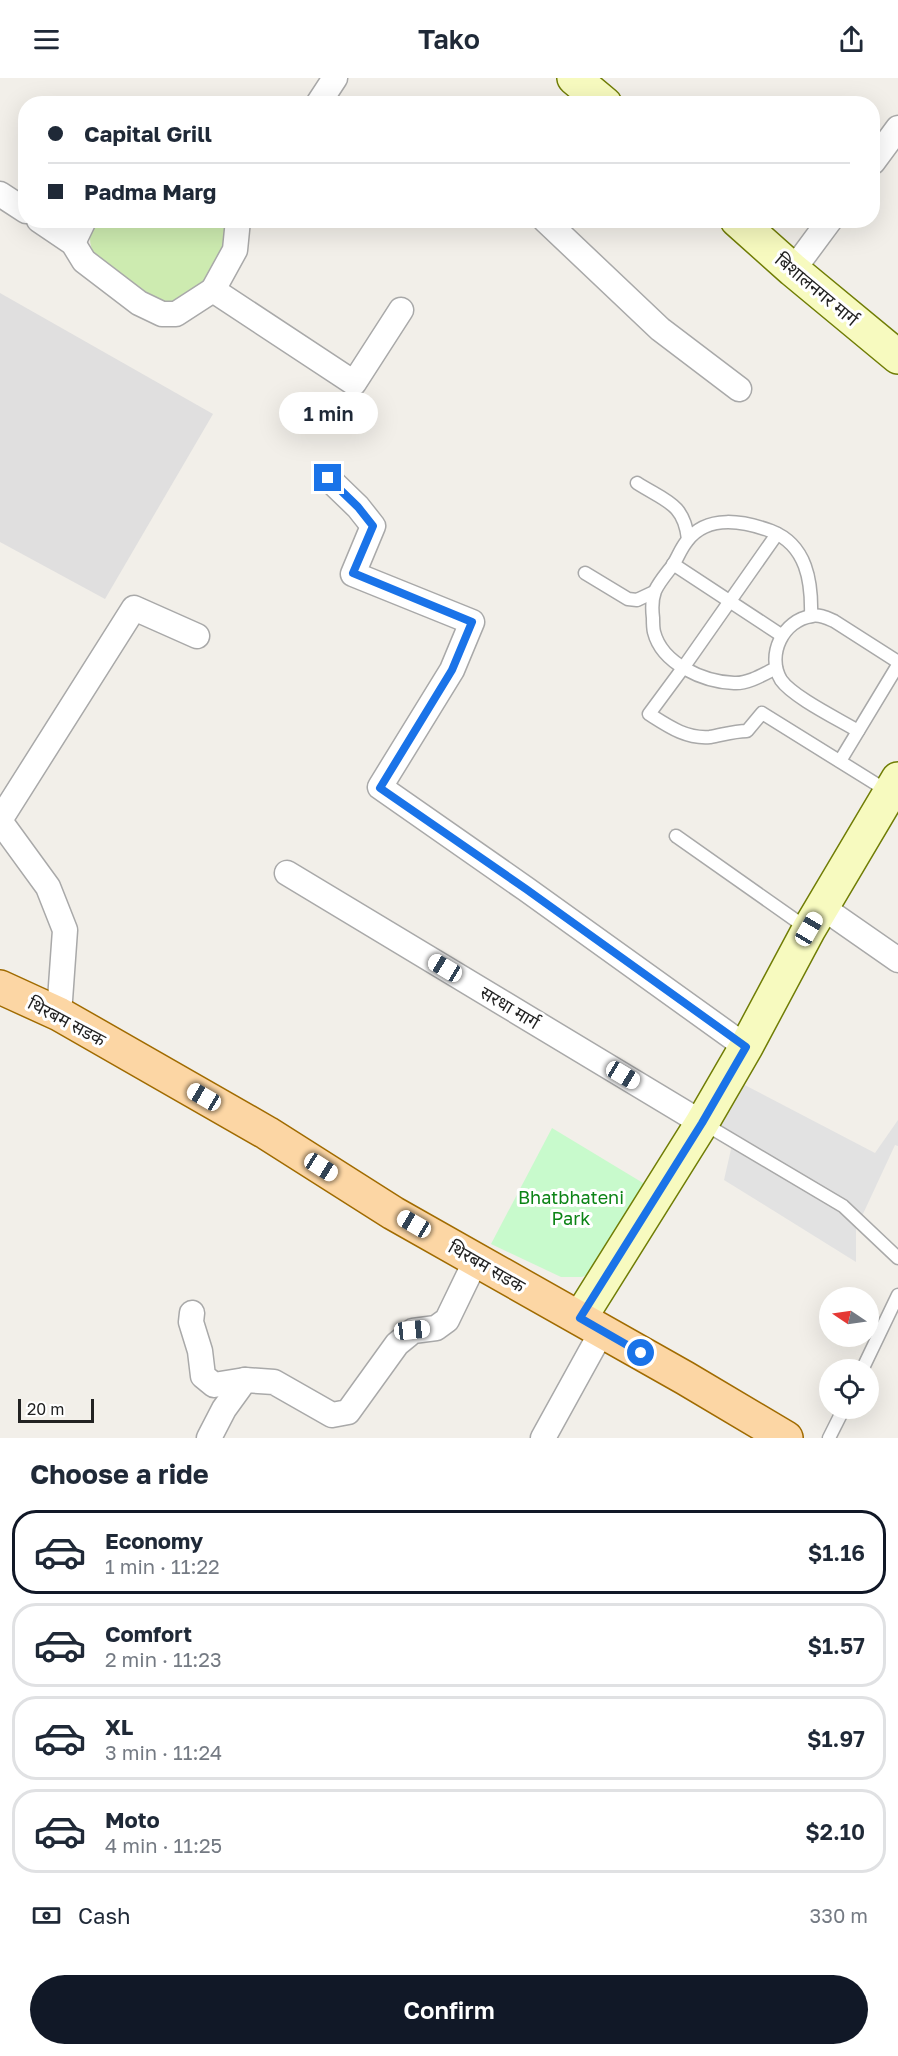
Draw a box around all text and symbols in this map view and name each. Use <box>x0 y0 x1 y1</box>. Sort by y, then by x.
icon: menu <box>30 23 63 56</box>
text: Tako <box>418 23 480 55</box>
icon: share <box>835 23 868 56</box>
text: Capital Grill <box>84 120 212 147</box>
text: Padma Marg <box>84 178 216 205</box>
street label: बिशालनगर मार्ग <box>771 248 864 331</box>
callout: 1 min <box>278 391 378 433</box>
text: 1 min <box>303 401 354 425</box>
route end <box>314 464 341 491</box>
car <box>792 909 826 949</box>
car <box>425 951 465 985</box>
street label: सरधा मार्ग <box>476 981 545 1034</box>
street label: थिरबम सडक <box>24 991 111 1051</box>
car <box>603 1058 643 1092</box>
car <box>184 1080 224 1114</box>
car <box>301 1150 341 1184</box>
park label: Bhatbhateni Park <box>518 1186 624 1229</box>
car <box>394 1207 434 1241</box>
street label: थिरबम सडक <box>445 1235 530 1297</box>
north arrow <box>819 1287 879 1347</box>
map controls <box>819 1287 879 1419</box>
car <box>393 1319 431 1341</box>
route start <box>627 1339 654 1366</box>
button: locate <box>819 1359 879 1419</box>
scale bar <box>18 1396 94 1424</box>
text: 20 m <box>27 1399 64 1419</box>
text: Choose a ride <box>30 1458 209 1490</box>
icon: car <box>33 1525 87 1579</box>
text: Economy <box>105 1527 203 1554</box>
text: $1.16 <box>808 1539 865 1566</box>
text: 1 min · 11:22 <box>105 1554 220 1578</box>
icon: car <box>33 1618 87 1672</box>
text: Comfort <box>105 1620 192 1647</box>
text: $1.57 <box>808 1632 865 1659</box>
text: 2 min · 11:23 <box>105 1647 222 1671</box>
icon: car <box>33 1711 87 1765</box>
text: XL <box>105 1713 133 1740</box>
text: $1.97 <box>807 1725 865 1752</box>
text: 3 min · 11:24 <box>105 1740 222 1764</box>
icon: car <box>33 1804 87 1858</box>
text: Moto <box>105 1806 160 1833</box>
text: $2.10 <box>805 1818 865 1845</box>
text: 4 min · 11:25 <box>105 1833 222 1857</box>
icon: cash <box>30 1899 63 1932</box>
text: Cash <box>78 1902 131 1929</box>
text: 330 m <box>810 1903 868 1927</box>
button: Confirm <box>30 1975 868 2044</box>

